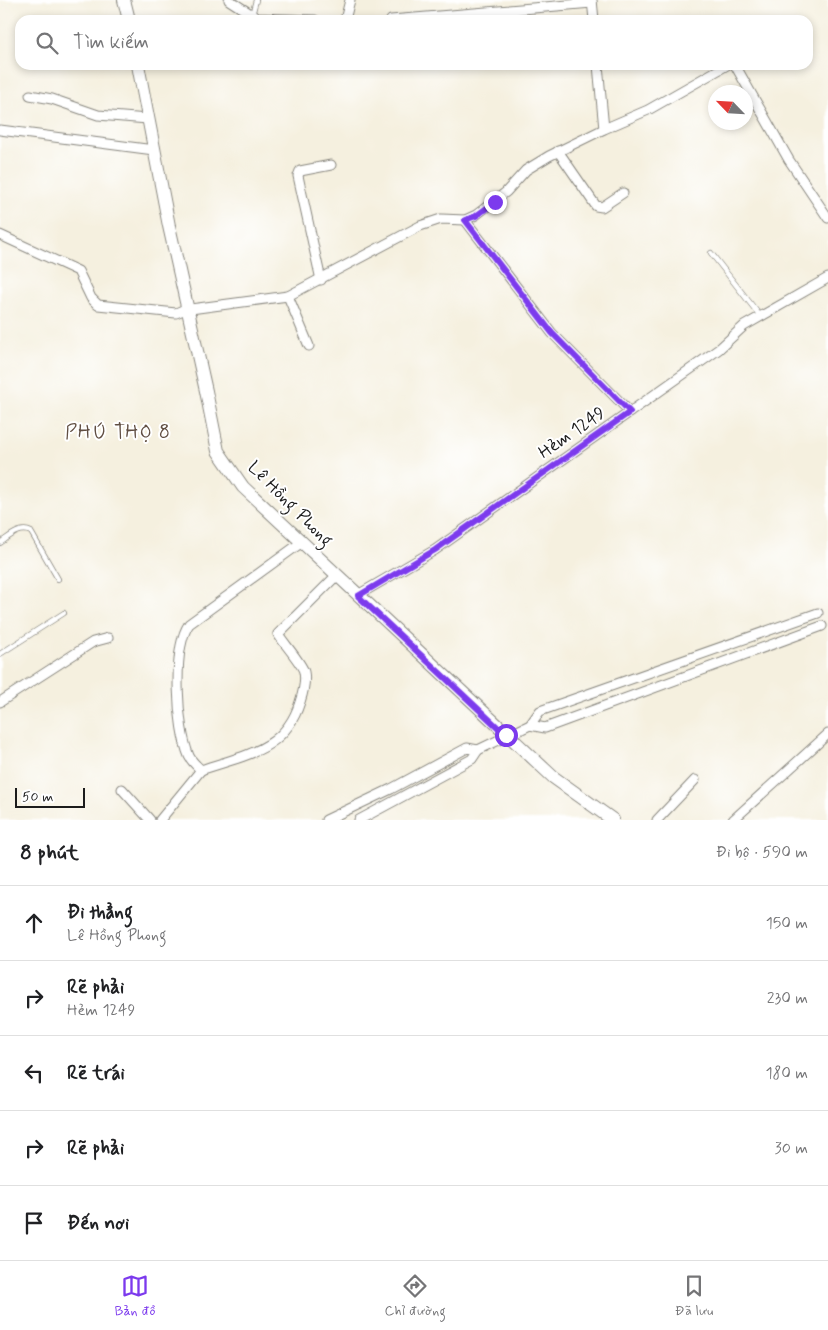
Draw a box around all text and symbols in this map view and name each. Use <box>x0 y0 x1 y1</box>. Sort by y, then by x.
search box <box>15 15 813 70</box>
icon: search <box>33 29 61 57</box>
text: Tìm kiếm <box>73 30 149 55</box>
north arrow <box>708 85 753 130</box>
route end <box>484 191 507 214</box>
street label: Hẻm 1249 <box>534 401 610 465</box>
district label: PHÚ THỌ 8 <box>65 419 171 446</box>
street label: Lê Hồng Phong <box>241 456 338 553</box>
route start <box>495 724 518 747</box>
scale bar <box>15 785 85 808</box>
text: 50 m <box>22 788 53 806</box>
text: 8 phút <box>20 839 79 867</box>
text: Đi bộ · 590 m <box>716 842 808 863</box>
text: Đi thẳng <box>67 900 133 925</box>
icon: ahead <box>20 909 48 937</box>
text: 150 m <box>766 913 808 934</box>
text: Lê Hồng Phong <box>67 925 166 946</box>
text: Rẽ phải <box>67 975 124 1000</box>
icon: right <box>20 984 48 1012</box>
text: 230 m <box>767 988 808 1009</box>
text: Hẻm 1249 <box>67 1000 135 1021</box>
icon: left <box>20 1059 48 1087</box>
text: Rẽ trái <box>67 1061 125 1086</box>
text: 180 m <box>765 1063 808 1084</box>
icon: right <box>20 1134 48 1162</box>
text: Rẽ phải <box>67 1136 124 1161</box>
text: 30 m <box>775 1138 808 1159</box>
icon: arrive <box>20 1209 48 1237</box>
text: Đến nơi <box>67 1211 129 1236</box>
tab: Bản đồ <box>115 1272 155 1320</box>
tab: Chỉ đường <box>384 1272 446 1320</box>
tab: Đã lưu <box>675 1272 713 1320</box>

